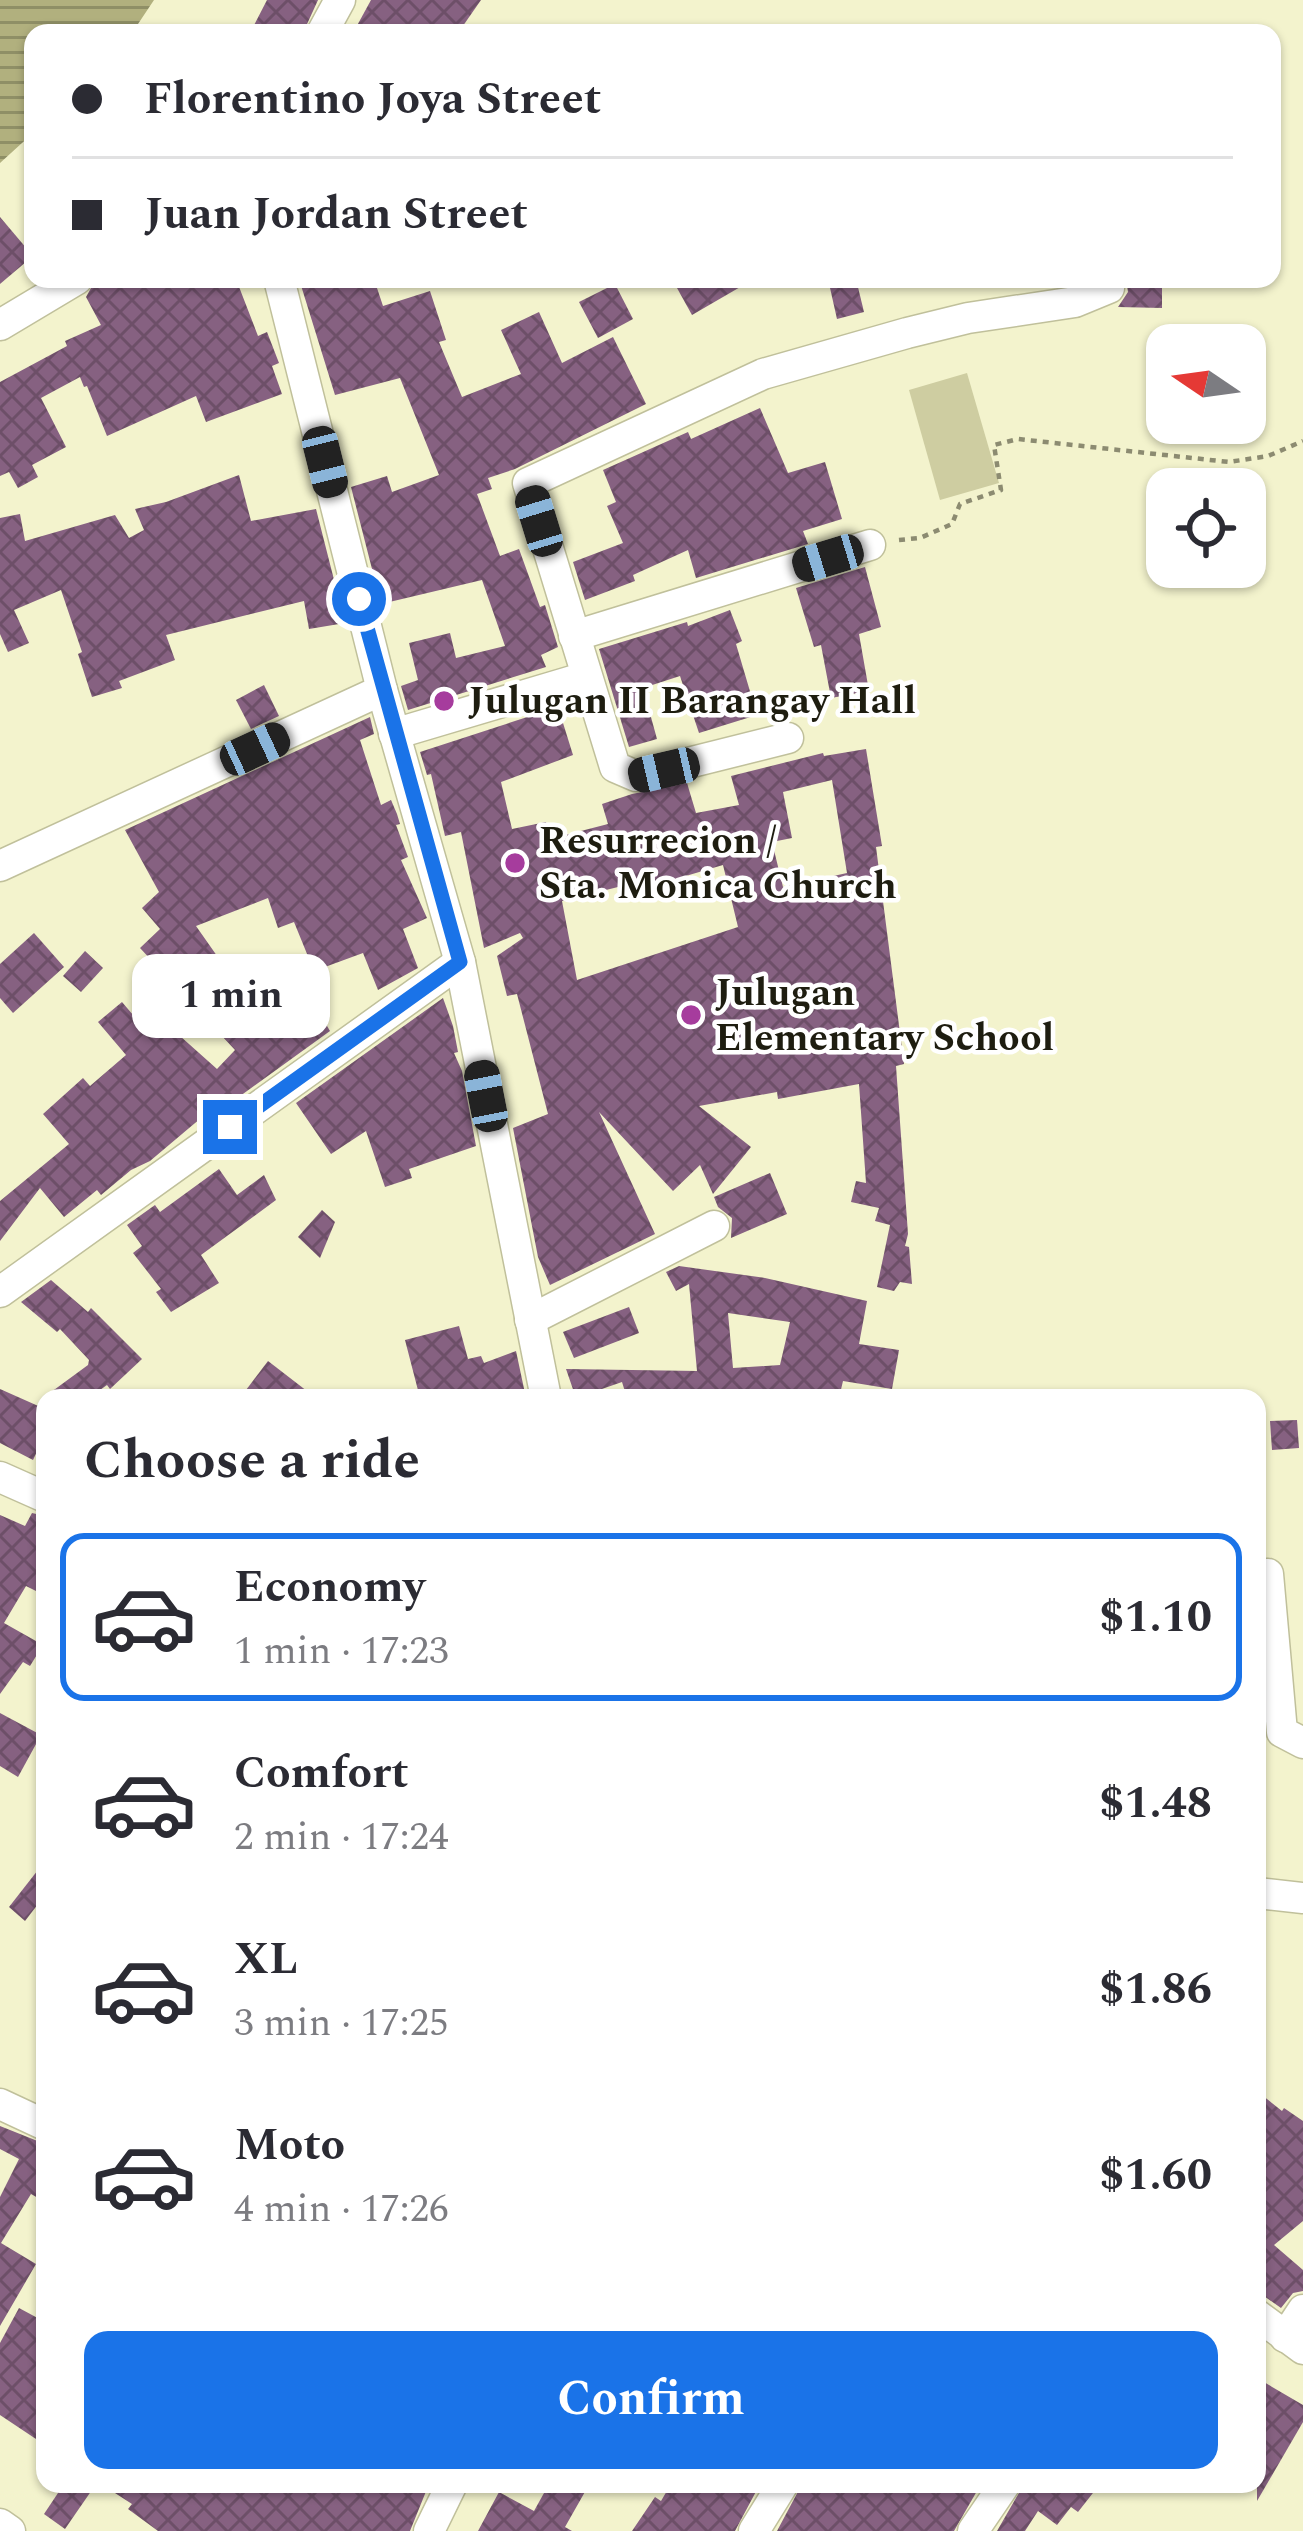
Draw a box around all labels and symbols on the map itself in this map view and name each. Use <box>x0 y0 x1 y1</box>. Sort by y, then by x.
north arrow <box>1146 324 1266 444</box>
car <box>299 423 351 501</box>
car <box>511 481 567 561</box>
car <box>788 530 868 586</box>
route start <box>332 572 386 626</box>
place label: Julugan II Barangay Hall <box>468 672 916 731</box>
marker: Julugan II Barangay Hall <box>431 688 457 714</box>
car <box>215 717 295 781</box>
car <box>625 744 703 796</box>
place label: Resurrecion / Sta. Monica Church <box>539 812 897 916</box>
marker: Resurrecion / Sta. Monica Church <box>502 850 528 876</box>
callout: 1 min <box>131 953 329 1037</box>
place label: Julugan Elementary School <box>715 964 1054 1068</box>
marker: Julugan Elementary School <box>678 1002 704 1028</box>
car <box>461 1057 511 1135</box>
route end <box>203 1100 257 1154</box>

